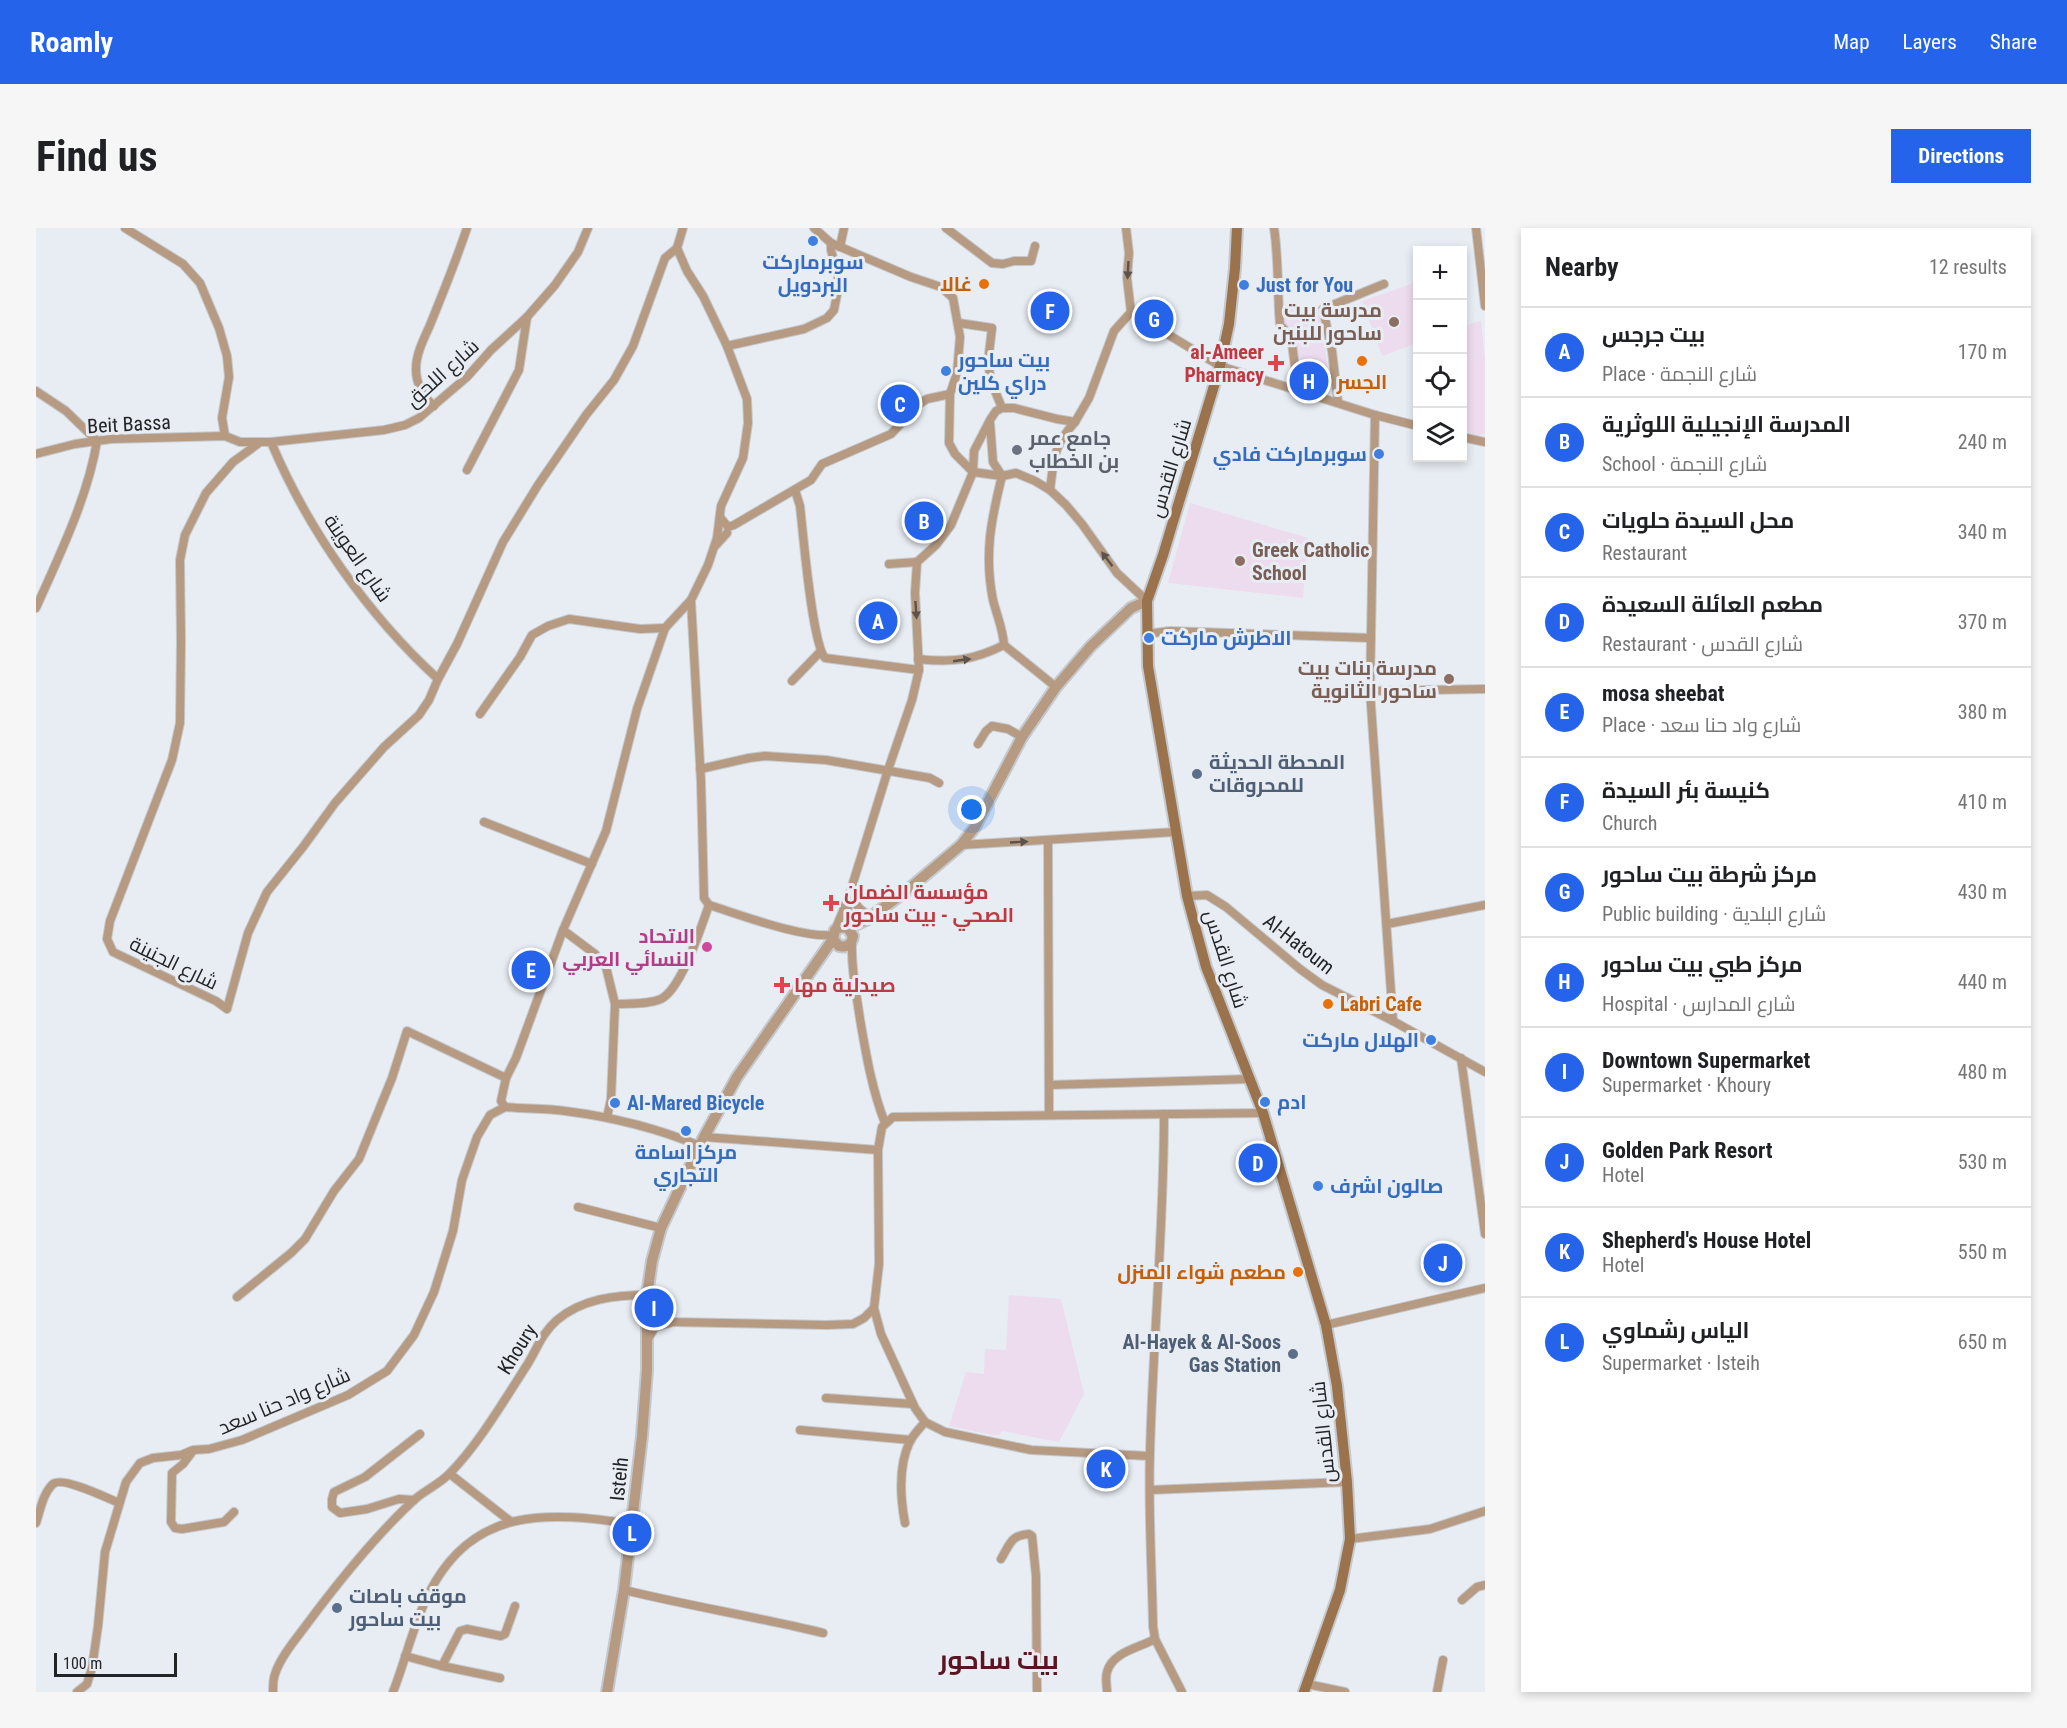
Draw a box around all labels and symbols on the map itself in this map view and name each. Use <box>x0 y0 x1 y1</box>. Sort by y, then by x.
marker: سوبرماركت البردويل <box>806 234 820 248</box>
place label: سوبرماركت البردويل <box>762 250 864 297</box>
one-way arrow <box>1123 260 1132 279</box>
place label: غالا <box>940 272 972 296</box>
place label: Just for You <box>1256 273 1353 297</box>
marker: غالا <box>977 277 991 291</box>
marker: Just for You <box>1237 278 1251 292</box>
pin: F <box>1030 288 1070 334</box>
pin: G <box>1134 296 1174 341</box>
place label: مدرسة بيت ساحور للبنين <box>1273 298 1382 345</box>
marker: مدرسة بيت ساحور للبنين <box>1387 315 1401 329</box>
street label: شارع اللحق <box>400 334 485 414</box>
place label: al-Ameer Pharmacy <box>1184 340 1264 387</box>
place label: بيت ساحور دراي كلين <box>957 348 1050 399</box>
marker: الجسر <box>1355 354 1369 368</box>
marker: al-Ameer Pharmacy <box>1269 356 1283 370</box>
pin: H <box>1290 358 1328 404</box>
marker: بيت ساحور دراي كلين <box>939 364 953 378</box>
place label: الجسر <box>1336 370 1387 394</box>
pin: C <box>880 382 920 426</box>
street label: Beit Bassa <box>87 410 171 438</box>
street label: شارع القدس <box>1144 416 1198 521</box>
place label: جامع عمر بن الخطاب <box>1028 426 1119 473</box>
place label: سوبرماركت فادي <box>1213 442 1367 470</box>
marker: جامع عمر بن الخطاب <box>1010 443 1024 457</box>
marker: سوبرماركت فادي <box>1372 447 1386 461</box>
pin: B <box>904 498 944 544</box>
street label: شارع العوينة <box>317 510 397 608</box>
place label: Greek Catholic School <box>1252 538 1369 585</box>
one-way arrow <box>1101 552 1113 567</box>
marker: Greek Catholic School <box>1233 554 1247 568</box>
pin: A <box>858 598 898 644</box>
one-way arrow <box>911 601 920 620</box>
place label: الاطرش ماركت <box>1161 626 1292 650</box>
marker: الاطرش ماركت <box>1142 631 1156 645</box>
one-way arrow <box>953 655 972 664</box>
place label: مدرسة بنات بيت ساحور الثانوية <box>1298 656 1437 703</box>
marker: مدرسة بنات بيت ساحور الثانوية <box>1442 672 1456 686</box>
place label: المحطة الحديثة للمحروقات <box>1209 750 1345 797</box>
marker: المحطة الحديثة للمحروقات <box>1190 767 1204 781</box>
your location <box>957 795 986 824</box>
one-way arrow <box>1010 837 1029 846</box>
place label: مؤسسة الضمان الصحي - بيت ساحور <box>843 880 1014 931</box>
marker: مؤسسة الضمان الصحي - بيت ساحور <box>822 894 840 912</box>
street label: شارع القدس <box>1197 907 1253 1012</box>
street label: Al-Hatoum <box>1259 909 1339 979</box>
place label: الاتحاد النسائي العربي <box>562 924 695 975</box>
street label: شارع الجنينة <box>125 931 222 997</box>
marker: الاتحاد النسائي العربي <box>700 940 714 954</box>
pin: E <box>512 948 550 992</box>
place label: صيدلية مها <box>794 973 896 998</box>
marker: صيدلية مها <box>775 978 789 992</box>
place label: Labri Cafe <box>1340 992 1422 1016</box>
marker: Labri Cafe <box>1321 997 1335 1011</box>
place label: الهلال ماركت <box>1302 1028 1419 1053</box>
marker: الهلال ماركت <box>1424 1033 1438 1047</box>
place label: ادم <box>1277 1090 1306 1116</box>
place label: Al-Mared Bicycle <box>627 1091 764 1115</box>
marker: ادم <box>1258 1095 1272 1109</box>
marker: Al-Mared Bicycle <box>608 1096 622 1110</box>
marker: مركز اسامة التجاري <box>679 1124 693 1138</box>
place label: مركز اسامة التجاري <box>635 1140 737 1191</box>
pin: D <box>1238 1140 1278 1186</box>
place label: صالون اشرف <box>1330 1174 1443 1198</box>
marker: صالون اشرف <box>1311 1179 1325 1193</box>
pin: J <box>1424 1240 1462 1286</box>
place label: مطعم شواء المنزل <box>1117 1260 1286 1286</box>
marker: مطعم شواء المنزل <box>1291 1265 1305 1279</box>
pin: I <box>634 1286 674 1330</box>
street label: Khoury <box>492 1319 542 1379</box>
place label: Al-Hayek & Al-Soos Gas Station <box>1123 1330 1281 1377</box>
marker: Al-Hayek & Al-Soos Gas Station <box>1286 1347 1300 1361</box>
street label: شارع واد حنا سعد <box>214 1362 355 1441</box>
street label: شارع القدس <box>1306 1380 1342 1484</box>
pin: K <box>1086 1446 1126 1492</box>
street label: Isteih <box>605 1456 633 1502</box>
pin: L <box>612 1510 652 1556</box>
place label: موقف باصات بيت ساحور <box>348 1584 467 1631</box>
marker: موقف باصات بيت ساحور <box>330 1601 344 1615</box>
district label: بيت ساحور <box>938 1645 1059 1675</box>
scale bar <box>54 1650 177 1678</box>

